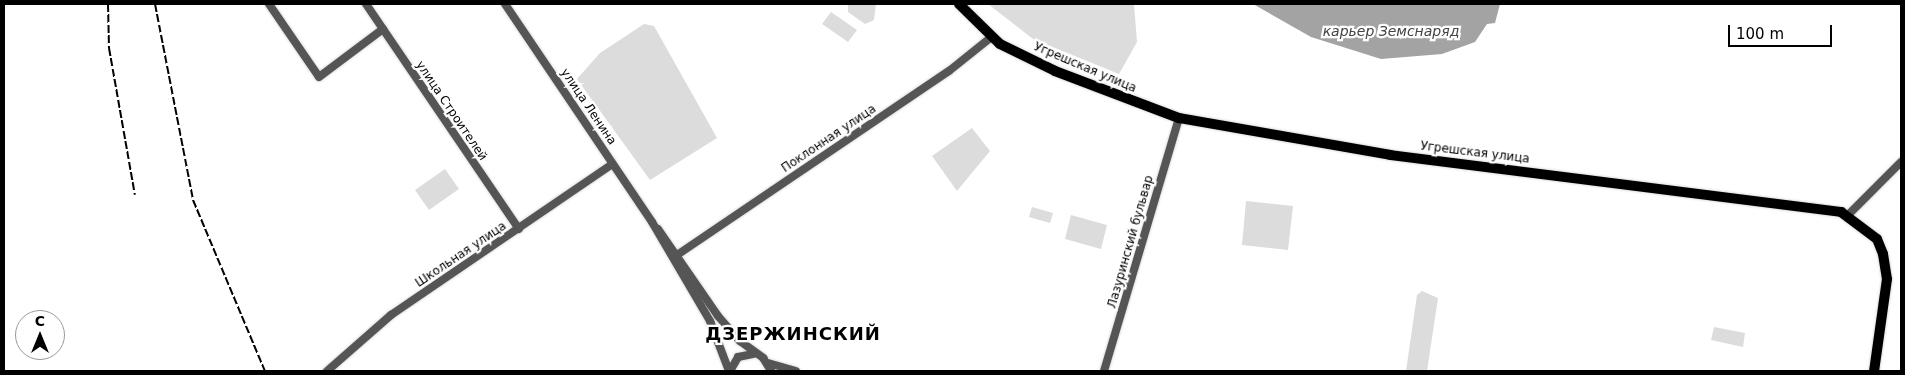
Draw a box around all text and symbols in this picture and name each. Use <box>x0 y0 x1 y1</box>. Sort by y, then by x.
scale bar <box>1730 15 1834 47</box>
water label: карьер Земснаряд <box>1323 23 1459 39</box>
text: 100 m <box>1736 25 1784 43</box>
street label: Угрешская улица <box>1032 40 1138 96</box>
street label: улица Строителей <box>412 58 490 164</box>
street label: улица Ленина <box>557 66 619 148</box>
street label: Поклонная улица <box>779 102 879 176</box>
street label: Угрешская улица <box>1420 139 1530 167</box>
street label: Лазуринский бульвар <box>1105 174 1157 310</box>
street label: Школьная улица <box>413 219 509 291</box>
north arrow <box>15 310 65 360</box>
text: С <box>35 313 45 329</box>
district label: ДЗЕРЖИНСКИЙ <box>704 323 882 345</box>

